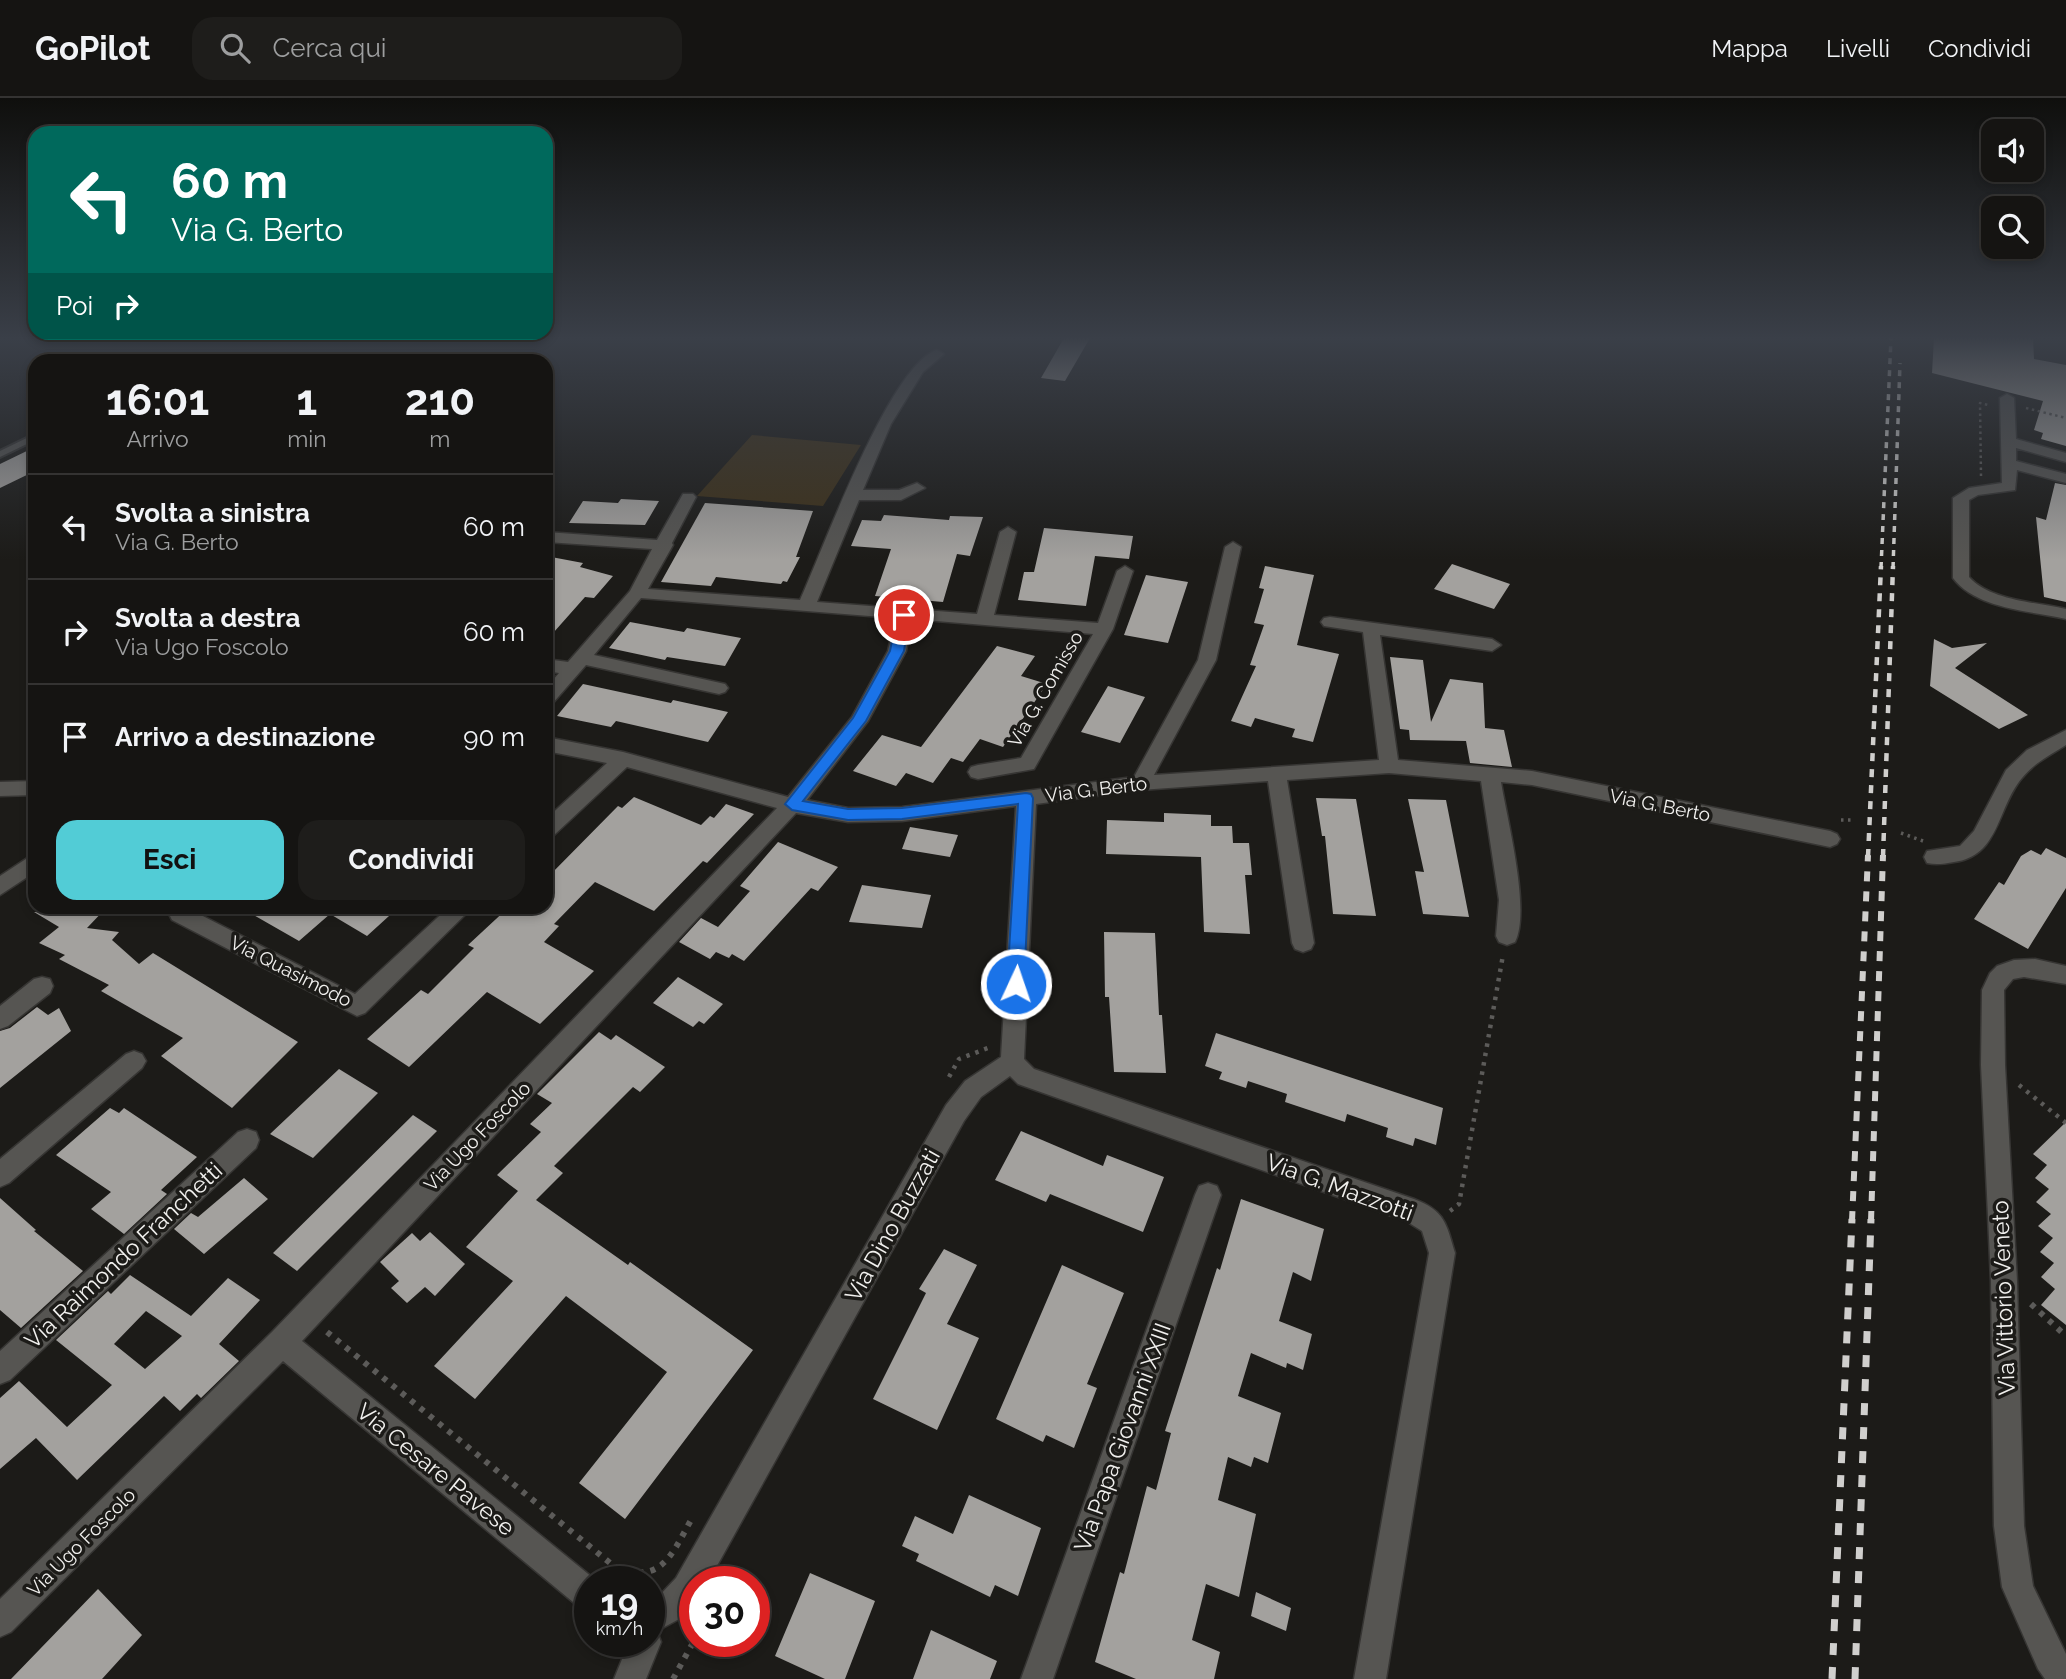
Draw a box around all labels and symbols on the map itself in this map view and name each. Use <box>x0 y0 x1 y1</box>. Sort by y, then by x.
pin <box>874 585 934 645</box>
street label: Via G. Comisso <box>1003 627 1087 751</box>
street label: Via G. Berto <box>1044 772 1148 806</box>
street label: Via G. Berto <box>1608 784 1712 826</box>
street label: Via Quasimodo <box>227 931 355 1011</box>
position arrow <box>979 947 1053 1021</box>
street label: Via Ugo Foscolo <box>419 1077 535 1195</box>
street label: Via Dino Buzzati <box>839 1144 945 1306</box>
street label: Via G. Mazzotti <box>1263 1148 1417 1226</box>
street label: Via Raimondo Franchetti <box>19 1156 227 1354</box>
street label: Via Vittorio Veneto <box>1986 1200 2020 1396</box>
street label: Via Papa Giovanni XXIII <box>1068 1319 1176 1555</box>
street label: Via Cesare Pavese <box>352 1397 520 1541</box>
street label: Via Ugo Foscolo <box>22 1483 140 1601</box>
speed limit sign: 30 <box>679 1566 770 1657</box>

